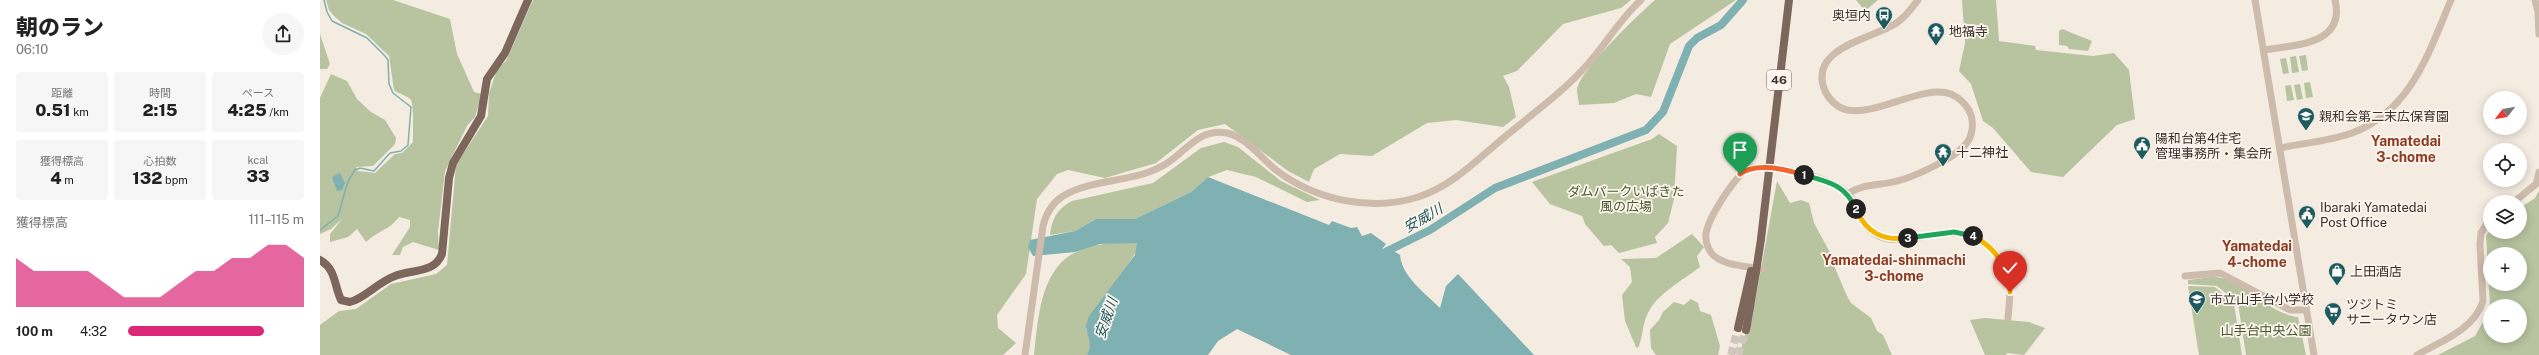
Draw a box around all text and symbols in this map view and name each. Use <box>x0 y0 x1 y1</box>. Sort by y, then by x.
bus stop icon: 奥垣内 <box>1874 5 1894 30</box>
place label: 奥垣内 <box>1832 8 1871 23</box>
button: share <box>262 13 304 55</box>
text: 朝のラン <box>16 14 104 40</box>
temple icon: 地福寺 <box>1926 21 1946 46</box>
place label: 地福寺 <box>1949 24 1988 39</box>
text: 06:10 <box>16 42 48 57</box>
road number: 46 <box>1767 70 1791 90</box>
text: 距離 <box>51 87 73 99</box>
text: 時間 <box>149 87 171 99</box>
text: ペース <box>242 87 274 99</box>
north arrow <box>2483 91 2527 135</box>
map controls <box>2483 91 2527 343</box>
text: 0.51 <box>35 100 70 120</box>
text: 2:15 <box>142 100 178 120</box>
text: 4:25 <box>227 100 267 120</box>
text: km <box>70 106 89 118</box>
text: /km <box>267 106 289 118</box>
school or university icon: 親和会第二末広保育園 <box>2296 106 2316 131</box>
place label: 親和会第二末広保育園 <box>2319 109 2449 124</box>
place label: 陽和台第4住宅 管理事務所・集会所 <box>2155 131 2272 161</box>
pin <box>1723 133 1757 174</box>
district label: Yamatedai 3-chome <box>2371 133 2441 165</box>
public building icon: 陽和台第4住宅 管理事務所・集会所 <box>2132 135 2152 160</box>
icon: arrive <box>1729 139 1751 161</box>
temple icon: 十二神社 <box>1933 142 1953 167</box>
button: locate <box>2483 143 2527 187</box>
place label: 十二神社 <box>1956 145 2008 160</box>
text: kcal <box>247 154 269 166</box>
text: 獲得標高 <box>40 155 84 167</box>
text: 心拍数 <box>144 155 177 167</box>
pin: 1 <box>1794 165 1814 185</box>
text: 33 <box>246 166 270 186</box>
text: 4 <box>50 168 62 188</box>
text: 132 <box>132 168 162 188</box>
text: 1 <box>1802 169 1806 181</box>
text: m <box>62 174 74 186</box>
text: bpm <box>162 174 188 186</box>
park label: ダムパークいばきた 風の広場 <box>1567 184 1685 214</box>
button: layers <box>2483 195 2527 239</box>
pin: 2 <box>1846 199 1866 219</box>
water label: 安威川 <box>1401 200 1447 235</box>
place label: Ibaraki Yamatedai Post Office <box>2320 200 2427 230</box>
text: 2 <box>1853 203 1860 215</box>
public building icon: Ibaraki Yamatedai Post Office <box>2297 204 2317 229</box>
text: 111–115 m <box>249 212 304 227</box>
text: 獲得標高 <box>16 215 68 230</box>
pin: 4 <box>1963 226 1983 246</box>
pin: 3 <box>1898 228 1918 248</box>
text: 4 <box>1969 230 1977 242</box>
text: 3 <box>1904 232 1912 244</box>
district label: Yamatedai 4-chome <box>2222 238 2292 270</box>
button: + <box>2483 247 2527 291</box>
pin <box>1993 251 2027 292</box>
district label: Yamatedai-shinmachi 3-chome <box>1822 252 1966 284</box>
icon: check <box>1999 257 2021 279</box>
shop icon: 上田酒店 <box>2327 261 2347 286</box>
place label: 上田酒店 <box>2350 264 2402 279</box>
school or university icon: 市立山手台小学校 <box>2187 289 2207 314</box>
place label: 市立山手台小学校 <box>2210 292 2314 307</box>
water label: 安威川 <box>1092 294 1121 340</box>
place label: ツジトミ サニータウン店 <box>2346 297 2437 327</box>
button: − <box>2483 299 2527 343</box>
supermarket icon: ツジトミ サニータウン店 <box>2323 301 2343 326</box>
park label: 山手台中央公園 <box>2220 323 2312 338</box>
text: 100 m <box>16 324 53 339</box>
text: 4:32 <box>80 324 107 339</box>

